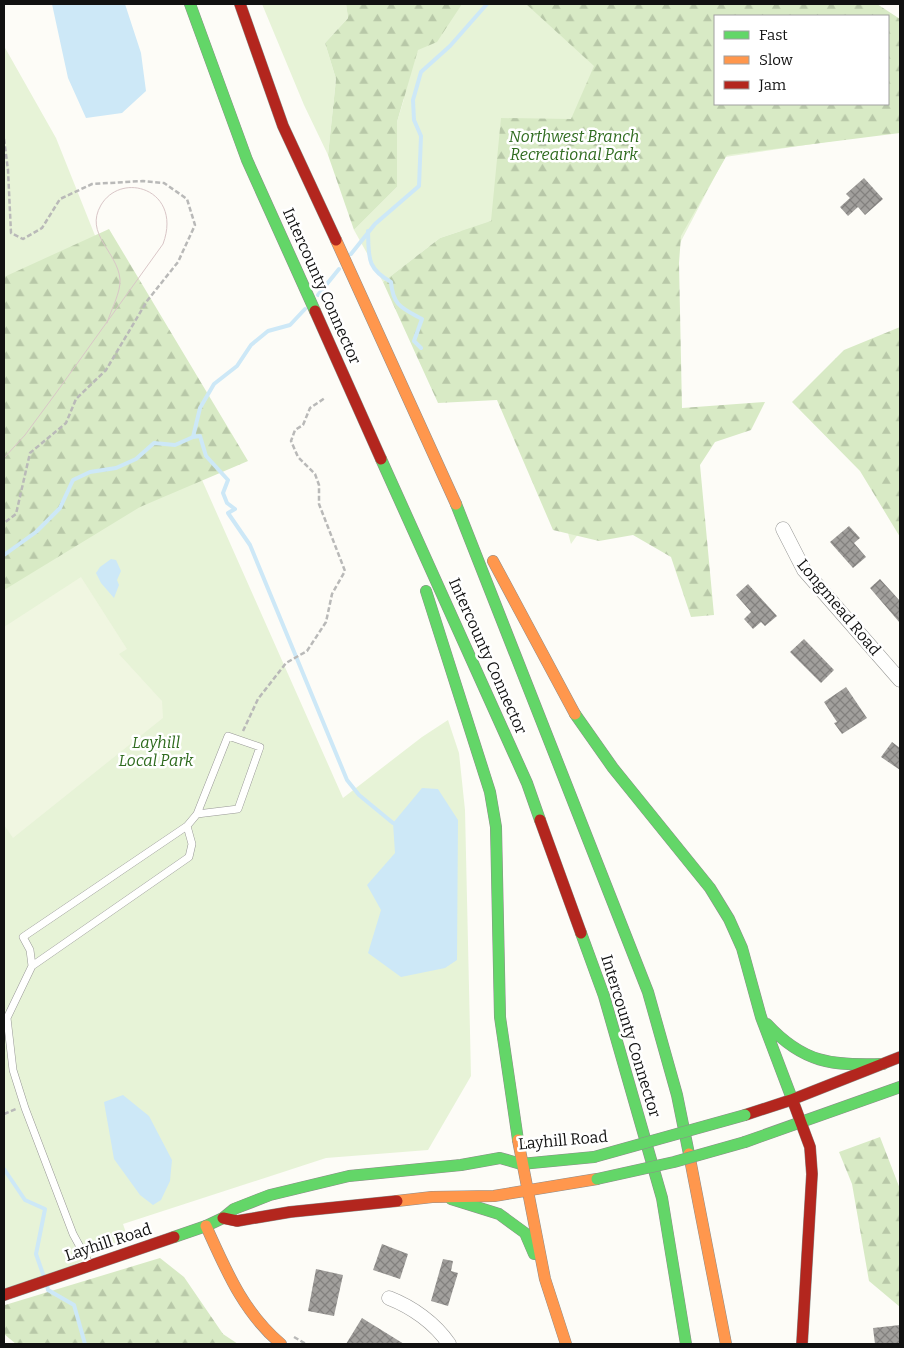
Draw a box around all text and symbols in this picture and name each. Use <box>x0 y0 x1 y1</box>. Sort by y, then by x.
legend <box>714 15 889 105</box>
text: Fast <box>759 26 788 44</box>
text: Slow <box>759 51 794 69</box>
text: Jam <box>758 76 787 94</box>
park label: Northwest Branch Recreational Park <box>509 127 639 164</box>
street label: Intercounty Connector <box>279 205 365 367</box>
street label: Longmead Road <box>793 555 885 659</box>
street label: Intercounty Connector <box>445 575 531 737</box>
park label: Layhill Local Park <box>119 733 194 770</box>
street label: Intercounty Connector <box>597 952 665 1120</box>
street label: Layhill Road <box>517 1127 609 1153</box>
street label: Layhill Road <box>62 1219 154 1265</box>

